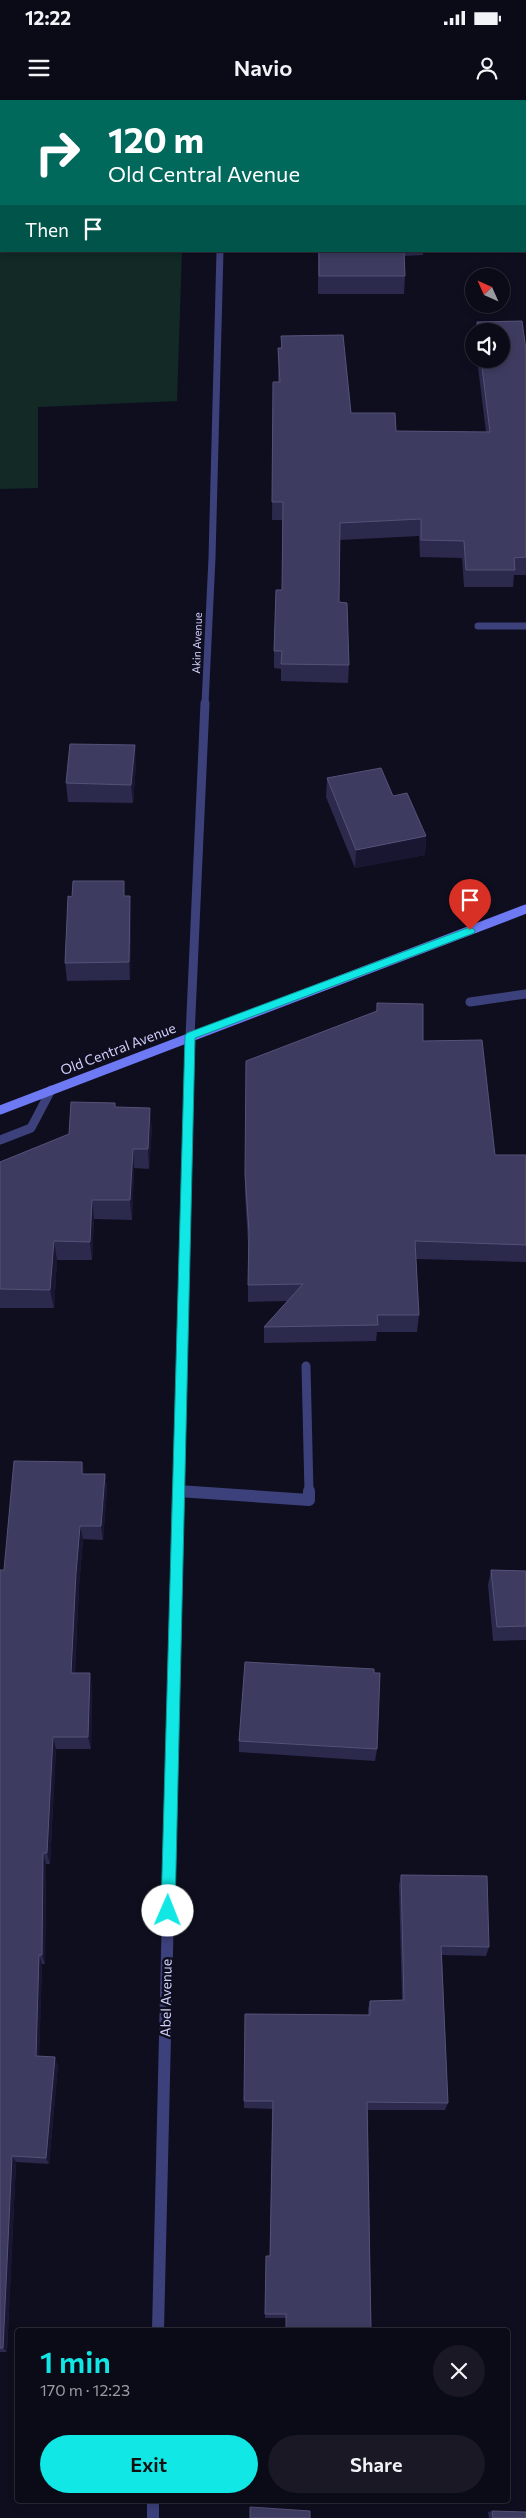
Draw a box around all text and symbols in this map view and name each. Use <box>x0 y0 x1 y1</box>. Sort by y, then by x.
text: 12:22 <box>25 6 71 29</box>
icon: menu <box>25 54 53 82</box>
text: Navio <box>234 54 292 81</box>
icon: person <box>473 54 501 82</box>
text: 120 m <box>108 117 204 160</box>
icon: right <box>25 120 90 185</box>
text: Old Central Avenue <box>108 160 300 187</box>
icon: arrive <box>79 215 107 243</box>
text: Then <box>25 218 69 241</box>
north arrow <box>465 268 510 312</box>
map controls <box>465 268 510 368</box>
button: sound <box>465 323 510 368</box>
street label: Akin Avenue <box>189 612 204 674</box>
pin <box>449 879 491 930</box>
icon: arrive <box>456 886 484 914</box>
street label: Old Central Avenue <box>58 1019 178 1078</box>
position arrow <box>141 1884 193 1936</box>
street label: Abel Avenue <box>156 1959 175 2037</box>
text: 1 min <box>40 2342 111 2379</box>
button: close <box>433 2345 485 2397</box>
text: 170 m · 12:23 <box>40 2380 130 2399</box>
button: Exit <box>40 2435 258 2493</box>
button: Share <box>268 2435 485 2493</box>

